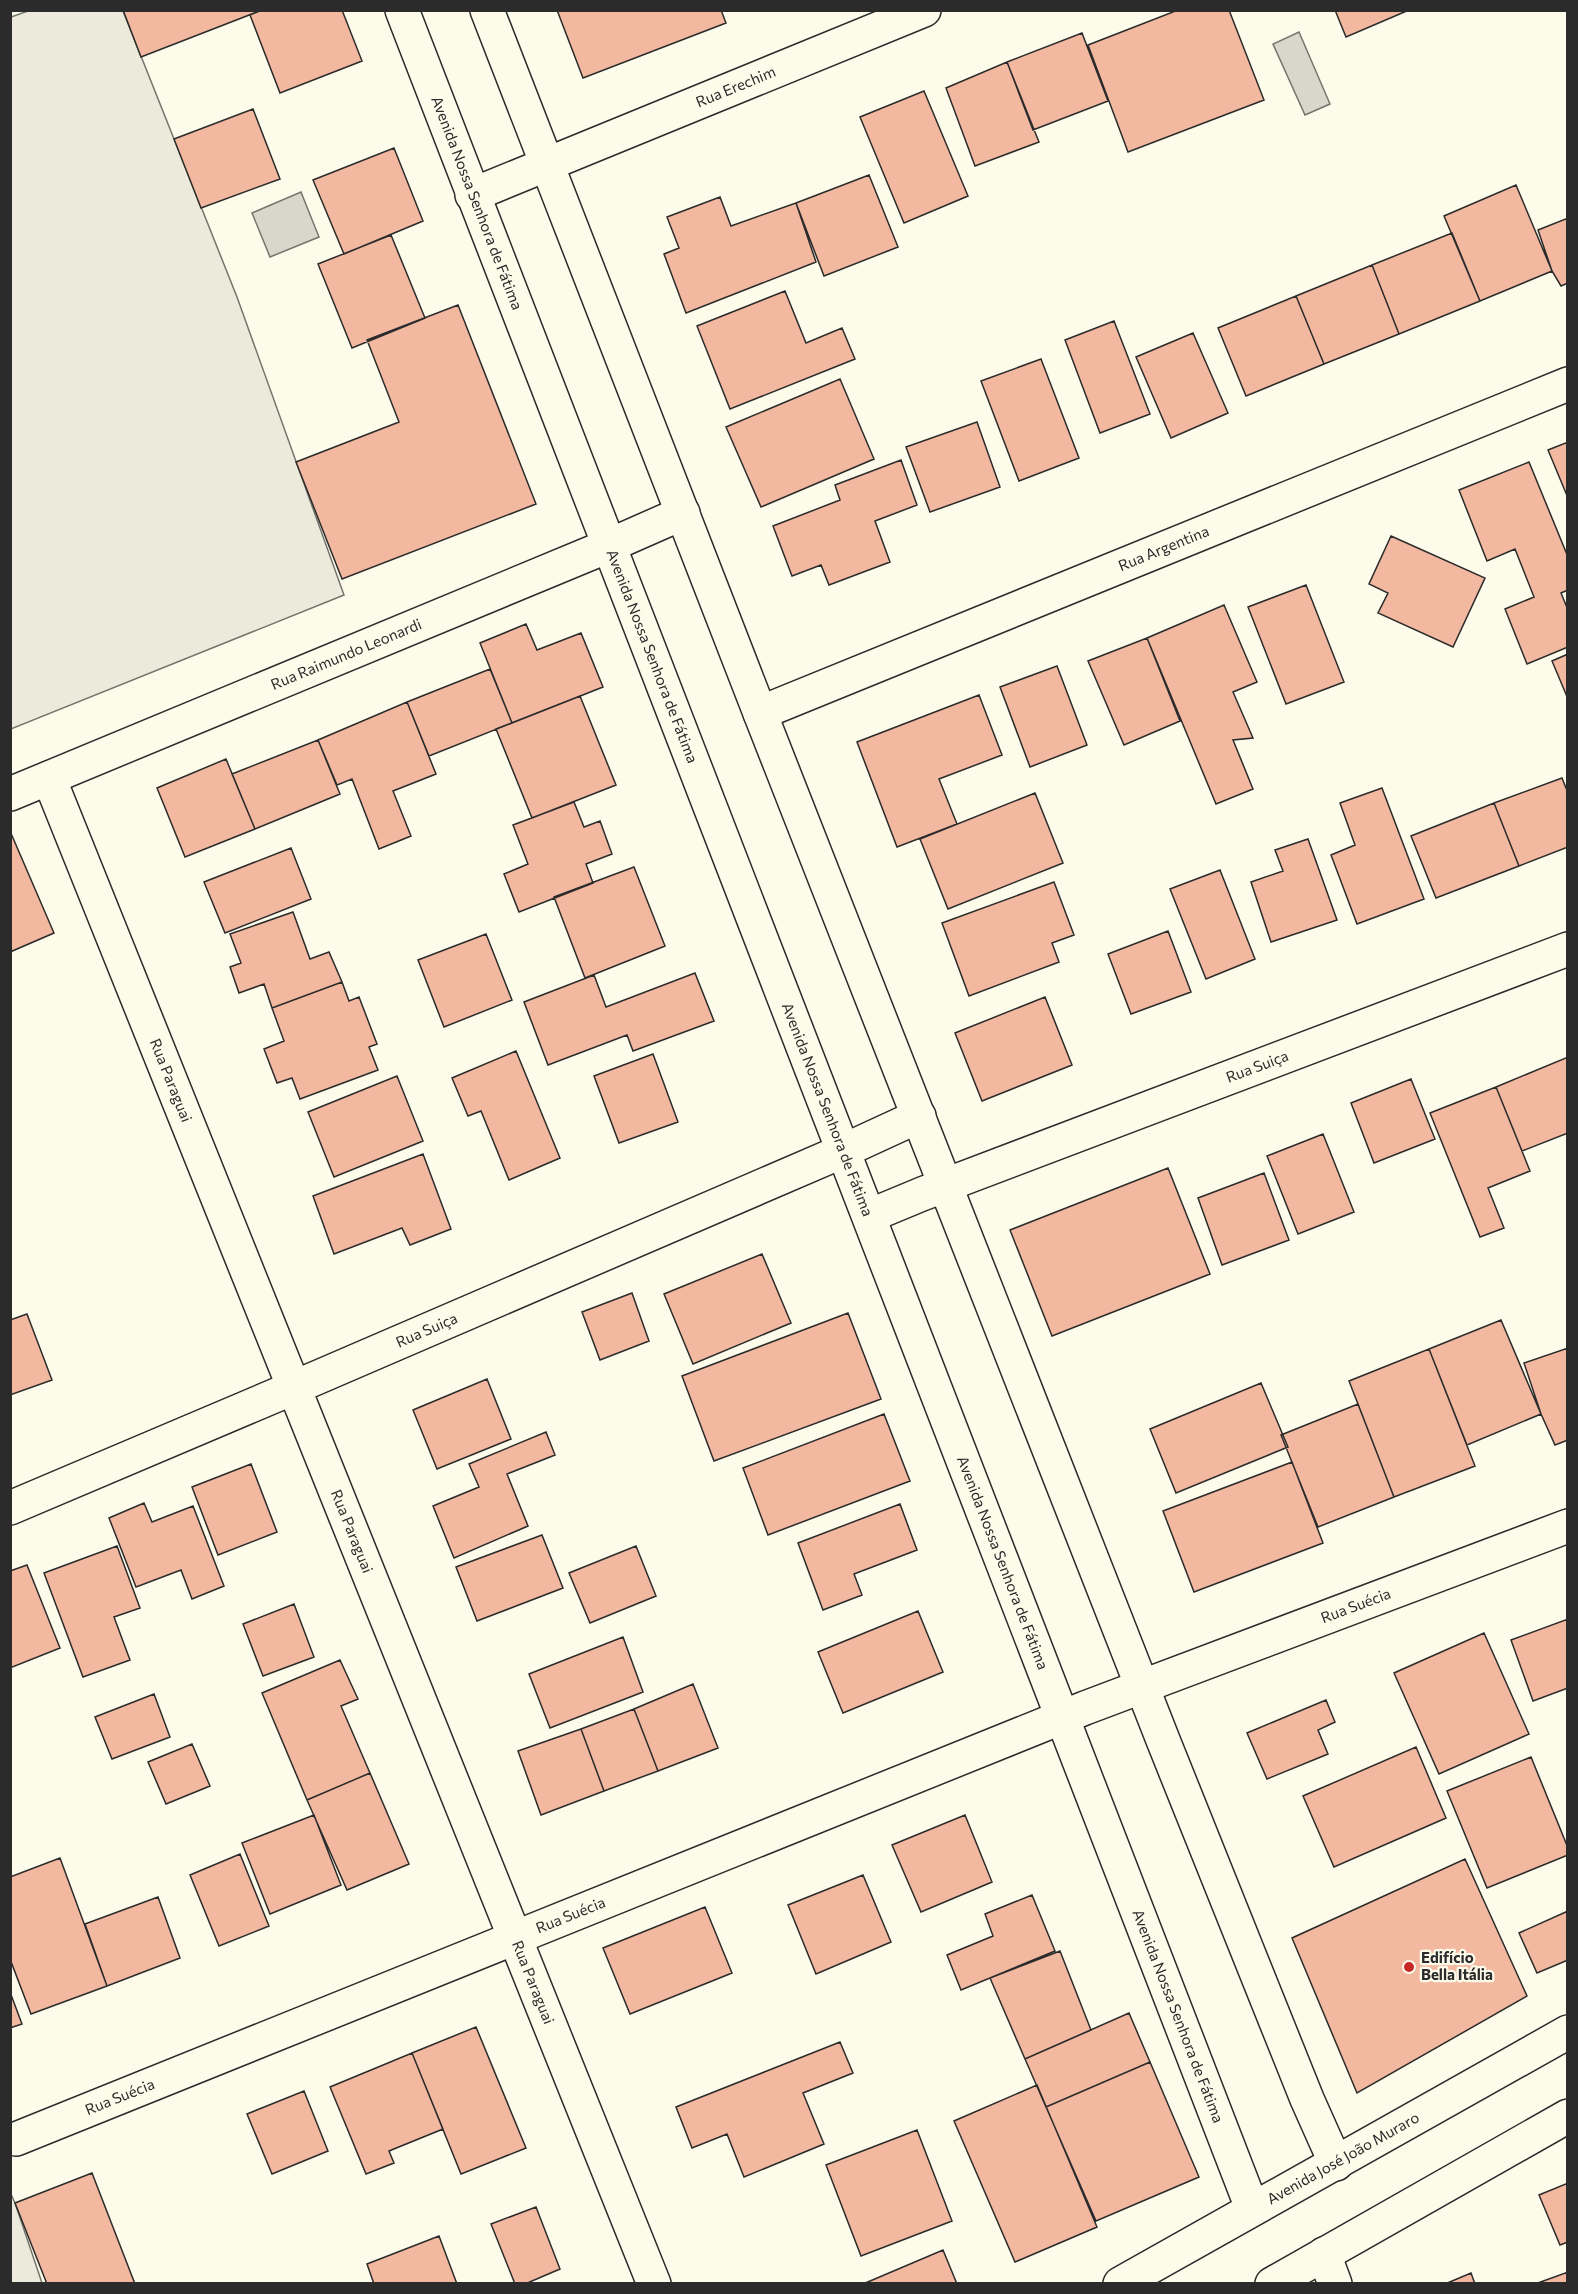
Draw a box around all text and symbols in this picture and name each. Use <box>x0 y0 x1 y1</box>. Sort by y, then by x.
street label: Rua Erechim <box>693 62 778 110</box>
street label: Avenida Nossa Senhora de Fátima <box>428 93 527 312</box>
street label: Rua Argentina <box>1115 521 1211 574</box>
street label: Avenida Nossa Senhora de Fátima <box>603 547 702 765</box>
street label: Rua Raimundo Leonardi <box>268 614 424 693</box>
street label: Avenida Nossa Senhora de Fátima <box>779 1000 878 1219</box>
street label: Rua Paraguai <box>147 1036 196 1124</box>
street label: Rua Suiça <box>1223 1046 1291 1086</box>
street label: Rua Suiça <box>393 1308 460 1351</box>
street label: Avenida Nossa Senhora de Fátima <box>954 1453 1053 1672</box>
street label: Rua Paraguai <box>328 1487 377 1575</box>
street label: Rua Suécia <box>1318 1584 1393 1626</box>
street label: Rua Suécia <box>533 1892 608 1937</box>
street label: Avenida Nossa Senhora de Fátima <box>1129 1906 1228 2125</box>
street label: Rua Paraguai <box>509 1938 559 2026</box>
place label: Edifício Bella Itália <box>1421 1948 1493 1983</box>
marker: Edifício Bella Itália <box>1402 1960 1416 1974</box>
street label: Rua Suécia <box>82 2074 157 2118</box>
street label: Avenida José João Muraro <box>1263 2108 1422 2208</box>

